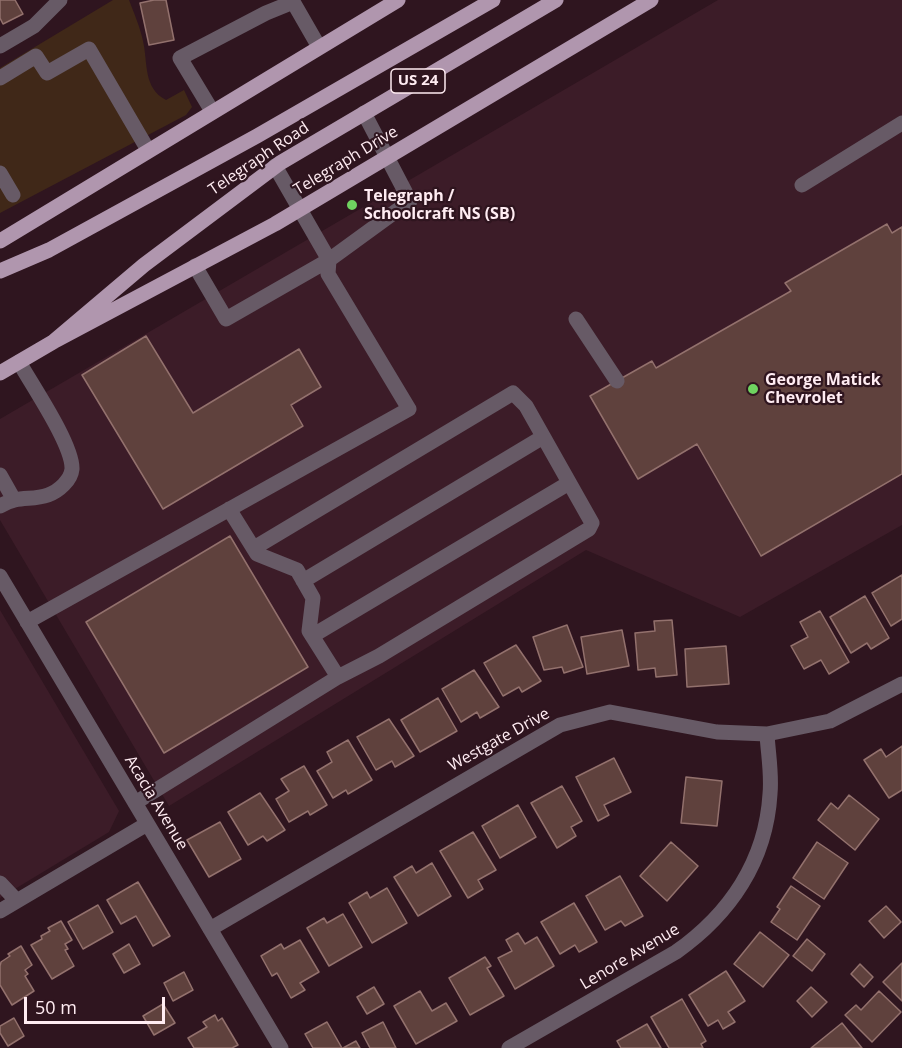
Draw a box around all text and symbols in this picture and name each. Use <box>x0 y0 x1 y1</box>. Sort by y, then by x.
road number: US 24 <box>391 69 445 93</box>
street label: Telegraph Road <box>205 118 313 200</box>
street label: Telegraph Drive <box>291 122 401 200</box>
place label: Telegraph / Schoolcraft NS (SB) <box>364 186 515 224</box>
marker: Telegraph / Schoolcraft NS (SB) <box>345 198 359 212</box>
place label: George Matick Chevrolet <box>765 370 881 408</box>
marker: George Matick Chevrolet <box>746 382 760 396</box>
street label: Westgate Drive <box>445 704 553 776</box>
street label: Acacia Avenue <box>120 752 192 854</box>
street label: Lenore Avenue <box>577 920 683 994</box>
scale bar <box>27 985 168 1023</box>
text: 50 m <box>35 995 77 1019</box>

